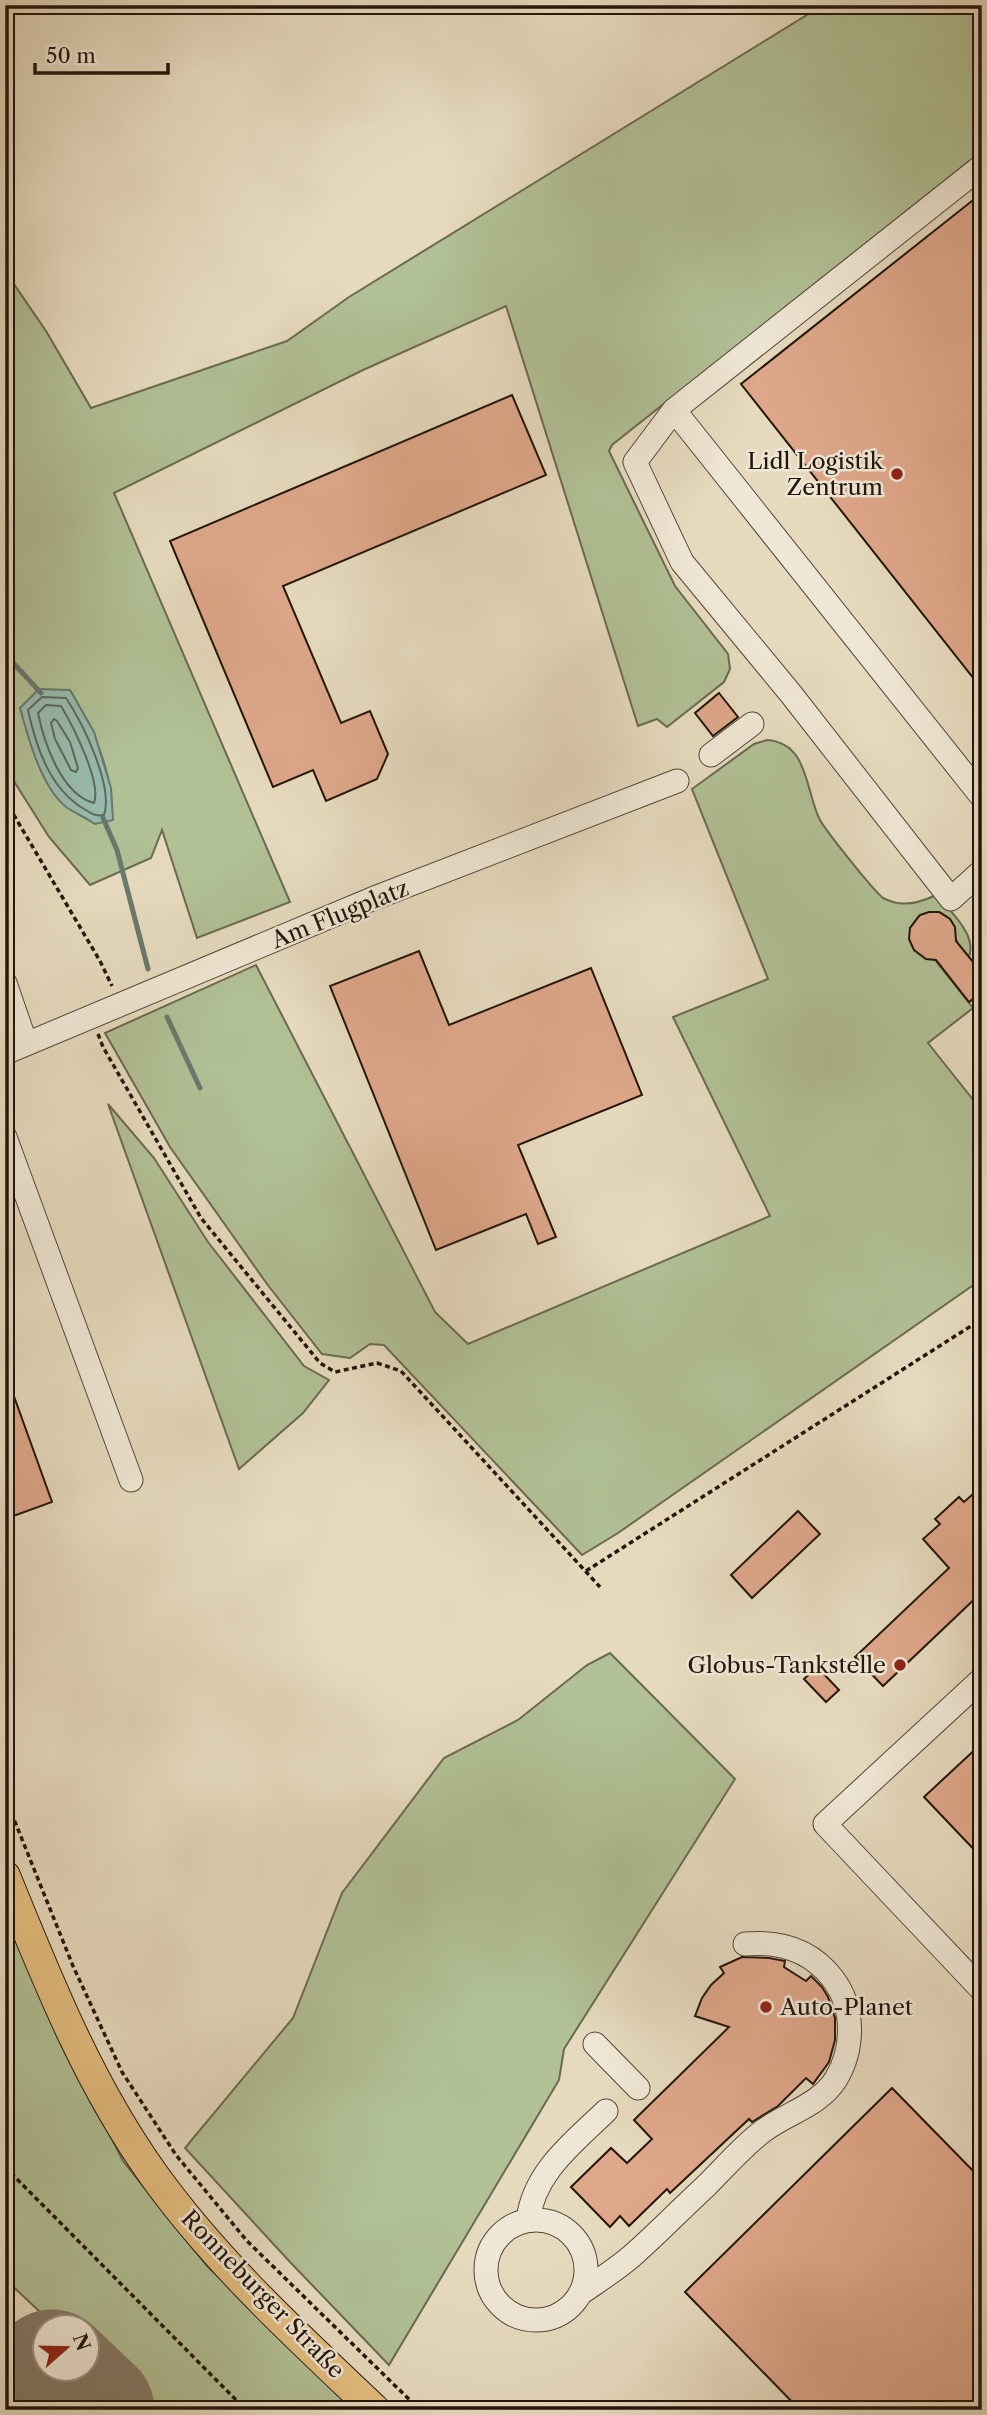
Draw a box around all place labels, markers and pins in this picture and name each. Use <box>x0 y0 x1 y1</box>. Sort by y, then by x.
place label: Lidl Logistik Zentrum <box>747 447 885 501</box>
marker: Lidl Logistik Zentrum <box>889 466 905 482</box>
place label: Globus-Tankstelle <box>687 1651 886 1679</box>
marker: Globus-Tankstelle <box>892 1657 908 1673</box>
place label: Auto-Planet <box>779 1993 913 2021</box>
marker: Auto-Planet <box>758 1999 774 2015</box>

